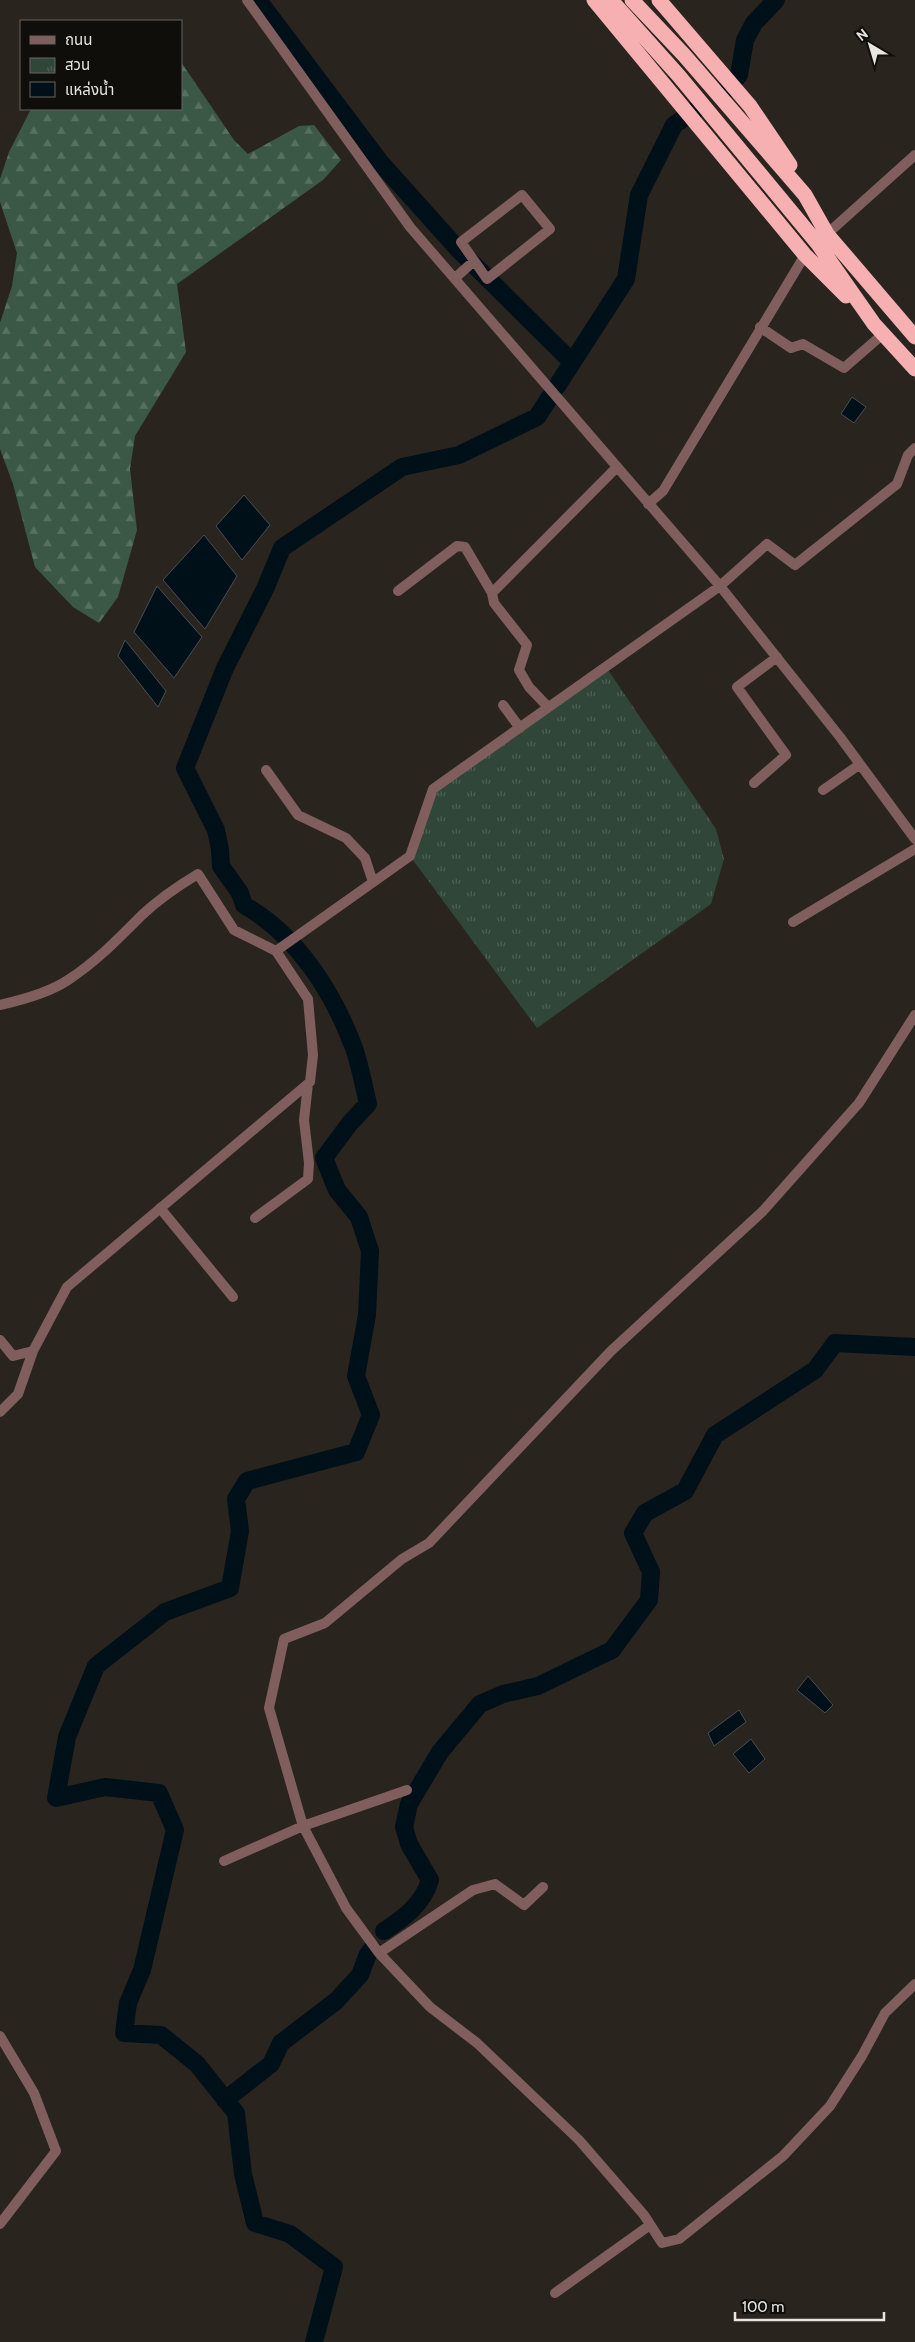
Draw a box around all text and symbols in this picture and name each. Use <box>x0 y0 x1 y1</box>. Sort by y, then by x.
legend <box>20 20 182 110</box>
north arrow <box>845 20 895 70</box>
text: N <box>853 25 871 45</box>
text: ถนน <box>65 31 92 49</box>
text: สวน <box>65 56 90 74</box>
text: แหล่งน้ำ <box>65 79 114 99</box>
scale bar <box>735 2290 884 2322</box>
text: 100 m <box>742 2298 784 2316</box>

